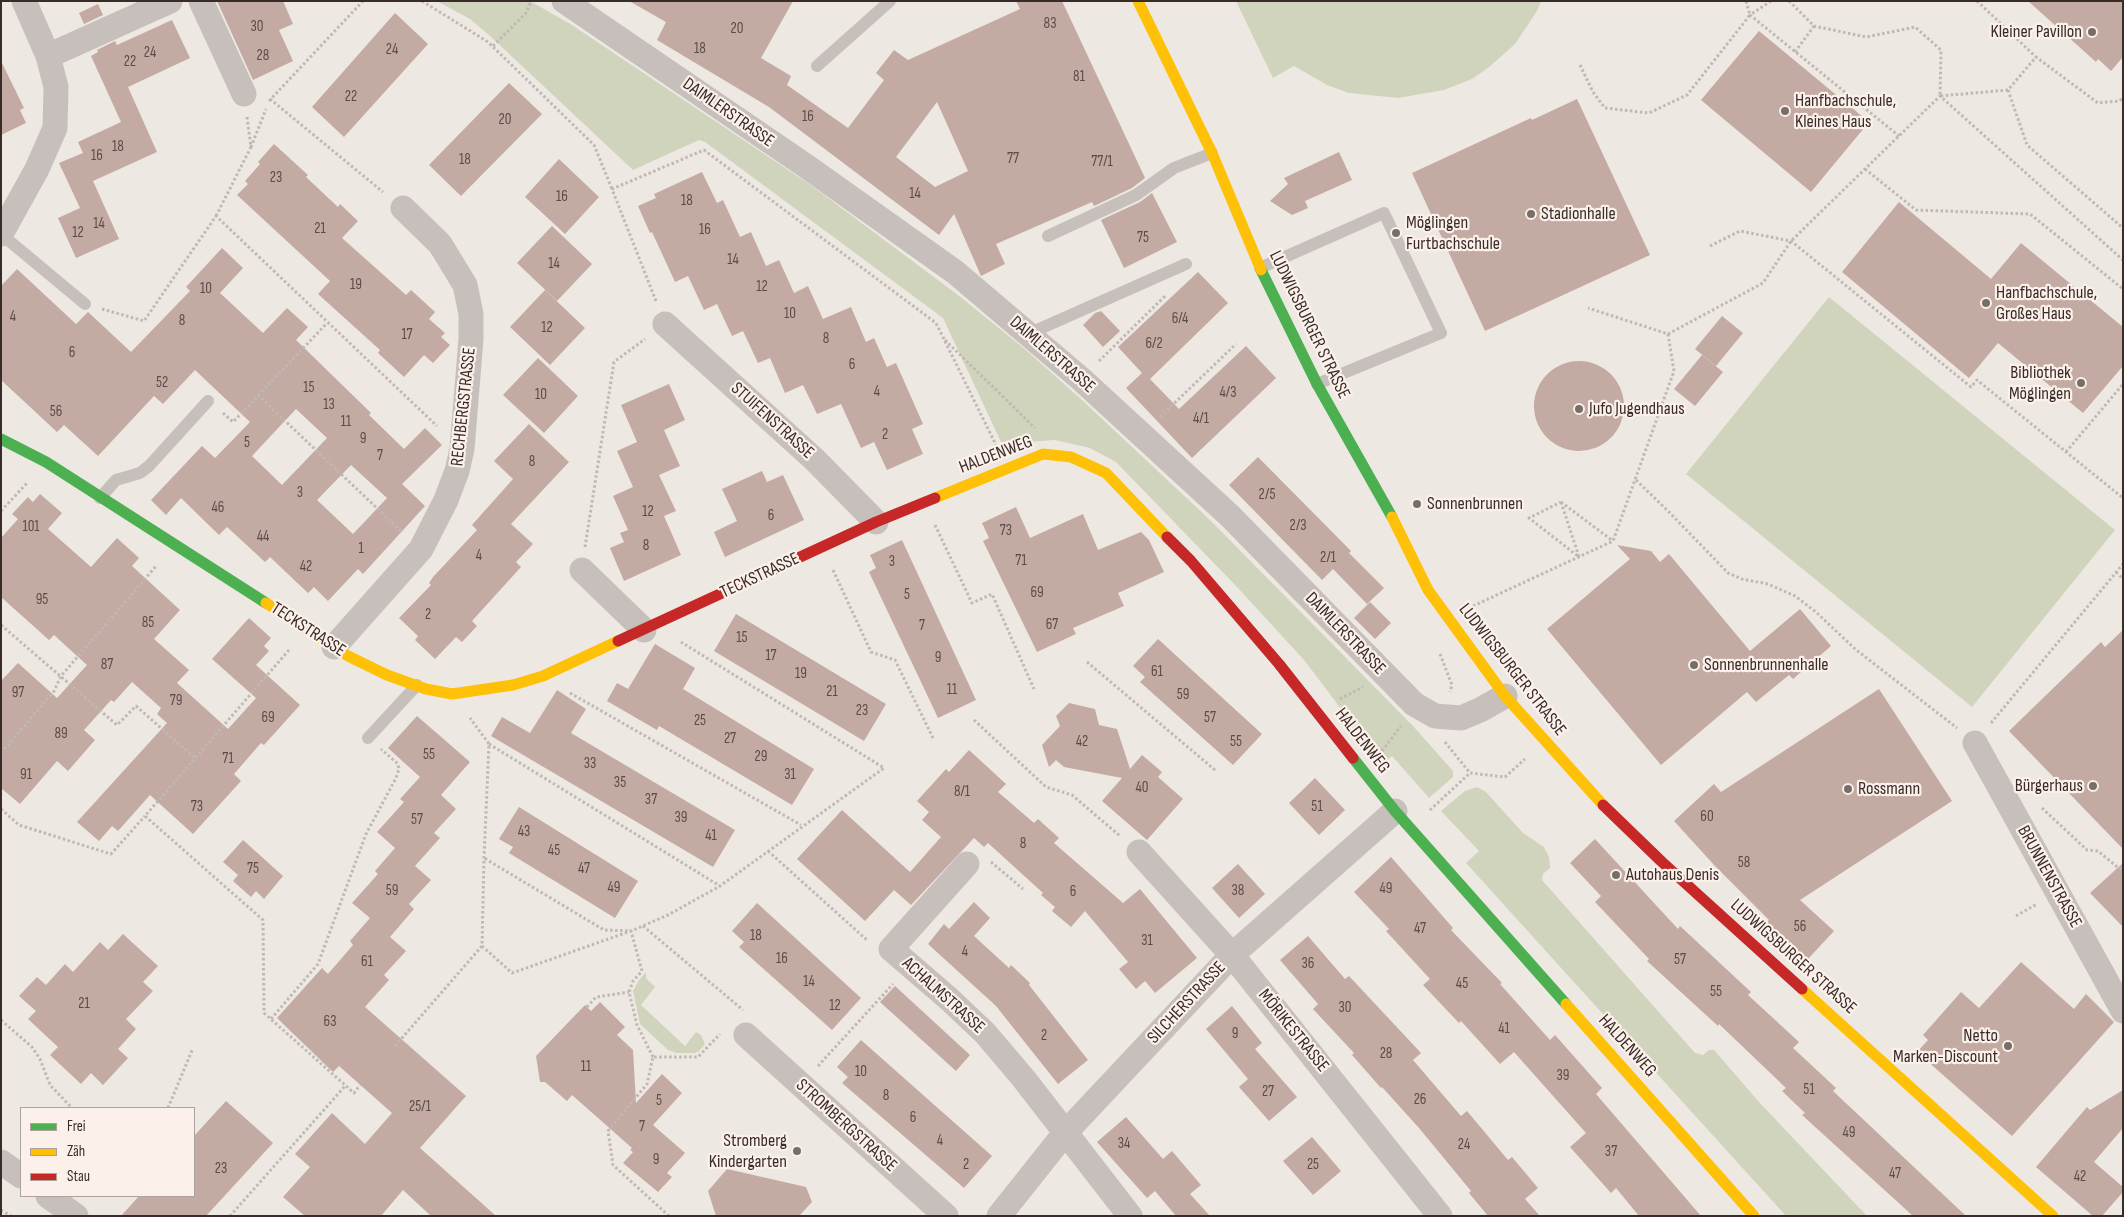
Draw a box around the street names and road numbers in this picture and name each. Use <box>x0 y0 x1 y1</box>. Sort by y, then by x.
street label: DAIMLERSTRASSE <box>678 74 778 152</box>
street label: LUDWIGSBURGER STRASSE <box>1264 247 1354 403</box>
street label: DAIMLERSTRASSE <box>1005 312 1099 398</box>
street label: RECHBERGSTRASSE <box>447 347 481 467</box>
street label: STUIFENSTRASSE <box>726 378 818 464</box>
street label: HALDENWEG <box>956 431 1036 479</box>
street label: TECKSTRASSE <box>717 548 803 604</box>
street label: DAIMLERSTRASSE <box>1300 588 1390 680</box>
street label: TECKSTRASSE <box>267 598 349 662</box>
street label: LUDWIGSBURGER STRASSE <box>1454 600 1570 740</box>
street label: HALDENWEG <box>1330 704 1394 778</box>
street label: BRUNNENSTRASSE <box>2012 822 2086 932</box>
street label: LUDWIGSBURGER STRASSE <box>1726 895 1860 1019</box>
street label: ACHALMSTRASSE <box>897 953 989 1039</box>
street label: SILCHERSTRASSE <box>1143 957 1231 1049</box>
street label: MÖRIKESTRASSE <box>1253 985 1333 1077</box>
street label: HALDENWEG <box>1593 1010 1661 1082</box>
street label: STROMBERGSTRASSE <box>791 1075 901 1177</box>

